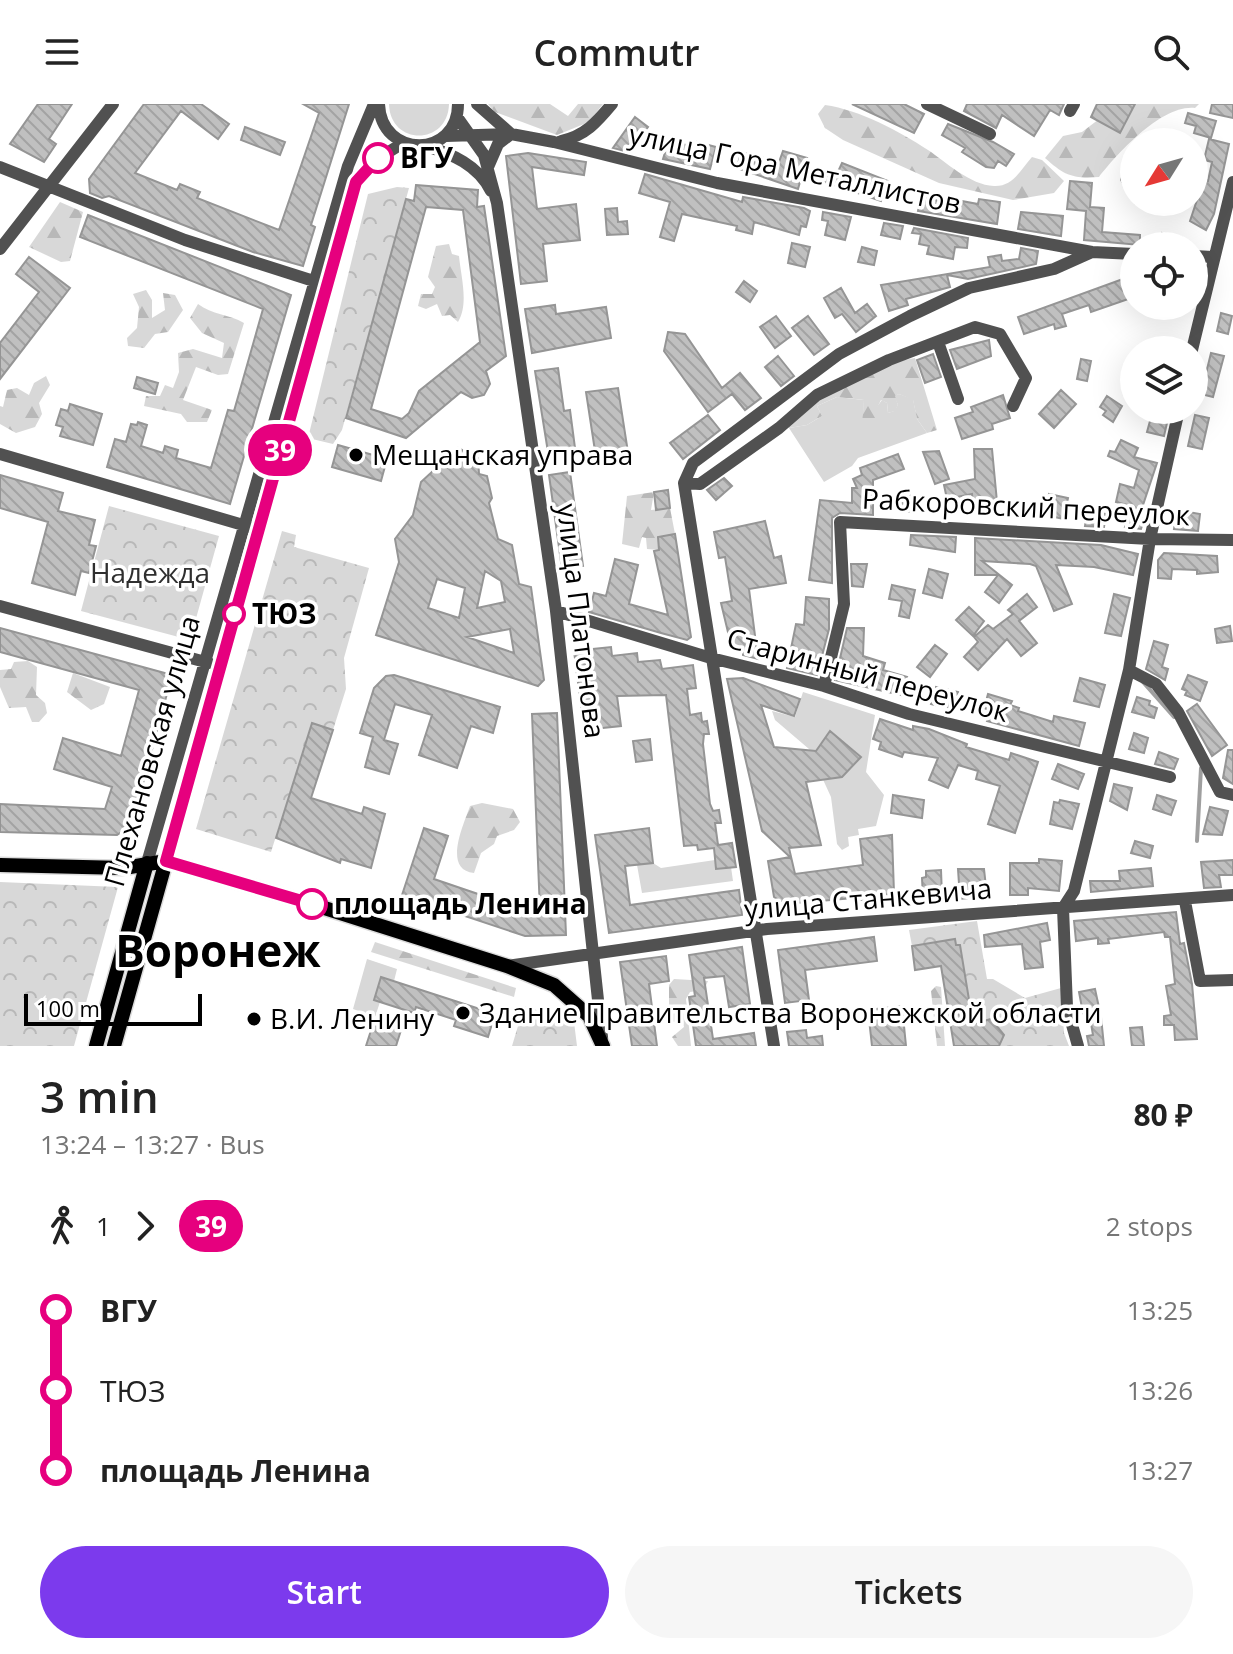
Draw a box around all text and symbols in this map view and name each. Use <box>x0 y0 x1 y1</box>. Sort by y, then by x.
text: Commutr <box>533 28 700 77</box>
icon: menu <box>40 30 84 74</box>
icon: search <box>1149 30 1193 74</box>
street label: улица Гора Металлистов <box>626 114 965 222</box>
north arrow <box>1120 128 1208 216</box>
map controls <box>1120 128 1208 424</box>
place label: ВГУ <box>400 138 454 176</box>
marker: ВГУ <box>363 143 393 173</box>
button: locate <box>1120 232 1208 320</box>
button: layers <box>1120 336 1208 424</box>
line badge: 39 <box>244 424 316 476</box>
text: 39 <box>264 431 296 469</box>
place label: Мещанская управа <box>372 435 633 473</box>
marker: Мещанская управа <box>347 446 365 464</box>
street label: Рабкоровский переулок <box>861 478 1192 534</box>
street label: улица Платонова <box>549 501 615 741</box>
park label: Надежда <box>90 553 210 591</box>
place label: ТЮЗ <box>252 594 316 632</box>
marker: ТЮЗ <box>223 603 245 625</box>
street label: Плехановская улица <box>94 611 208 891</box>
street label: Старинный переулок <box>723 618 1014 730</box>
street label: улица Станкевича <box>742 868 994 928</box>
place label: площадь Ленина <box>334 884 587 922</box>
marker: площадь Ленина <box>297 889 327 919</box>
district label: Воронеж <box>115 920 321 980</box>
scale bar <box>24 990 202 1026</box>
text: 100 m <box>36 993 100 1023</box>
place label: Здание Правительства Воронежской области <box>479 993 1102 1031</box>
place label: В.И. Ленину <box>270 999 435 1037</box>
marker: Здание Правительства Воронежской области <box>454 1004 472 1022</box>
marker: В.И. Ленину <box>245 1010 263 1028</box>
text: 3 min <box>40 1066 159 1126</box>
text: 80 ₽ <box>1133 1094 1193 1135</box>
text: 13:24 – 13:27 · Bus <box>40 1126 265 1162</box>
icon: walk <box>40 1204 84 1248</box>
icon: forward <box>123 1204 167 1248</box>
text: 39 <box>195 1207 227 1245</box>
text: 1 <box>96 1208 111 1244</box>
text: 2 stops <box>1106 1208 1193 1244</box>
text: ВГУ <box>100 1290 157 1331</box>
text: 13:25 <box>1127 1292 1193 1328</box>
text: ТЮЗ <box>100 1370 165 1411</box>
text: 13:26 <box>1127 1372 1193 1408</box>
text: площадь Ленина <box>100 1450 371 1491</box>
text: 13:27 <box>1127 1452 1193 1488</box>
button: Start <box>40 1546 609 1638</box>
button: Tickets <box>625 1546 1193 1638</box>

